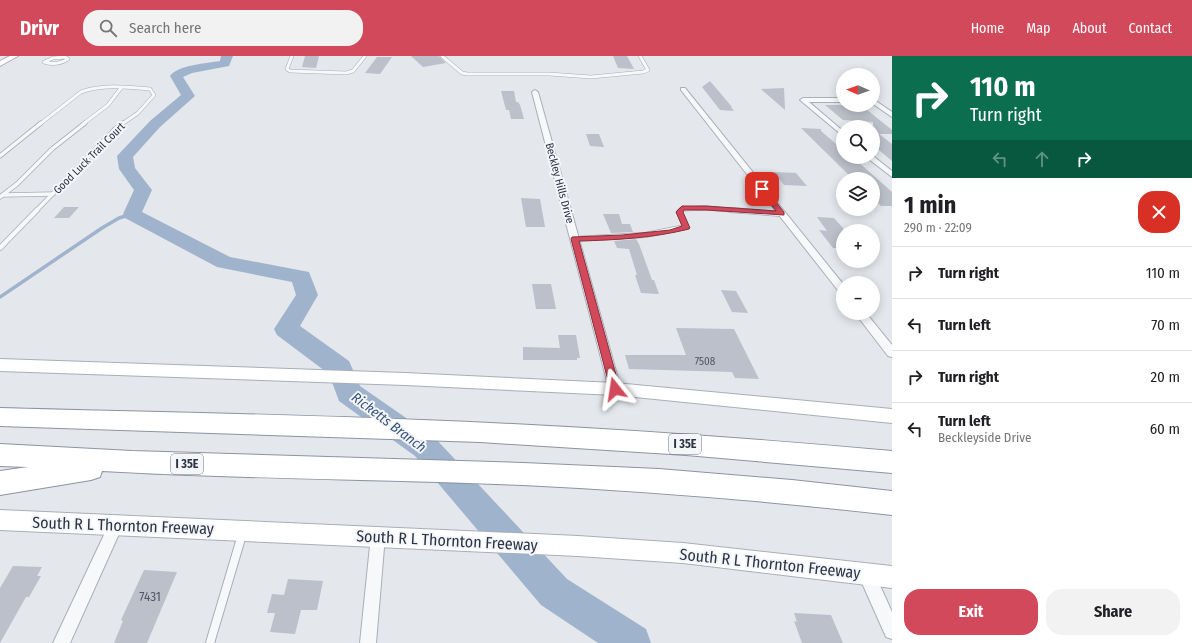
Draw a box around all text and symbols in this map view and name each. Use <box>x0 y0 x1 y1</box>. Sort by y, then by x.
search box <box>83 10 363 46</box>
text: Drivr <box>20 17 59 40</box>
icon: search <box>97 17 119 39</box>
text: Search here <box>129 19 201 37</box>
text: Home <box>971 20 1004 37</box>
text: Map <box>1026 20 1050 37</box>
text: About <box>1072 20 1107 37</box>
text: Contact <box>1129 20 1172 37</box>
north arrow <box>836 68 880 112</box>
map controls <box>836 68 880 320</box>
text: 110 m <box>970 70 1036 103</box>
icon: right <box>904 72 956 124</box>
text: Turn right <box>970 104 1042 126</box>
street label: Good Luck Trail Court <box>51 120 128 197</box>
button: search <box>836 120 880 164</box>
street label: Beckley Hills Drive <box>543 141 577 225</box>
icon: left <box>989 148 1011 170</box>
icon: ahead <box>1031 148 1053 170</box>
icon: right <box>1073 148 1095 170</box>
pin <box>745 172 779 206</box>
button: layers <box>836 172 880 216</box>
icon: arrive <box>751 178 773 200</box>
text: 1 min <box>904 191 956 219</box>
button: close <box>1138 191 1180 233</box>
text: 290 m · 22:09 <box>904 220 972 235</box>
button: + <box>836 224 880 268</box>
icon: right <box>904 262 926 284</box>
text: Turn right <box>938 264 999 282</box>
text: 110 m <box>1146 264 1180 282</box>
button: − <box>836 276 880 320</box>
icon: left <box>904 314 926 336</box>
text: Turn left <box>938 316 991 334</box>
text: 70 m <box>1151 316 1180 334</box>
house number: 7508 <box>695 355 716 368</box>
icon: right <box>904 366 926 388</box>
position arrow <box>594 368 636 410</box>
text: Turn right <box>938 368 999 386</box>
text: 20 m <box>1151 368 1180 386</box>
water label: Ricketts Branch <box>348 389 429 456</box>
text: Turn left <box>938 412 991 430</box>
icon: left <box>904 418 926 440</box>
text: 60 m <box>1150 420 1180 438</box>
text: Beckleyside Drive <box>938 430 1031 445</box>
road number: I 35E <box>669 434 701 454</box>
road number: I 35E <box>171 454 203 474</box>
street label: South R L Thornton Freeway <box>32 513 215 538</box>
street label: South R L Thornton Freeway <box>356 526 539 555</box>
street label: South R L Thornton Freeway <box>679 545 862 583</box>
house number: 7431 <box>139 589 161 604</box>
button: Exit <box>904 589 1038 635</box>
button: Share <box>1046 589 1180 635</box>

